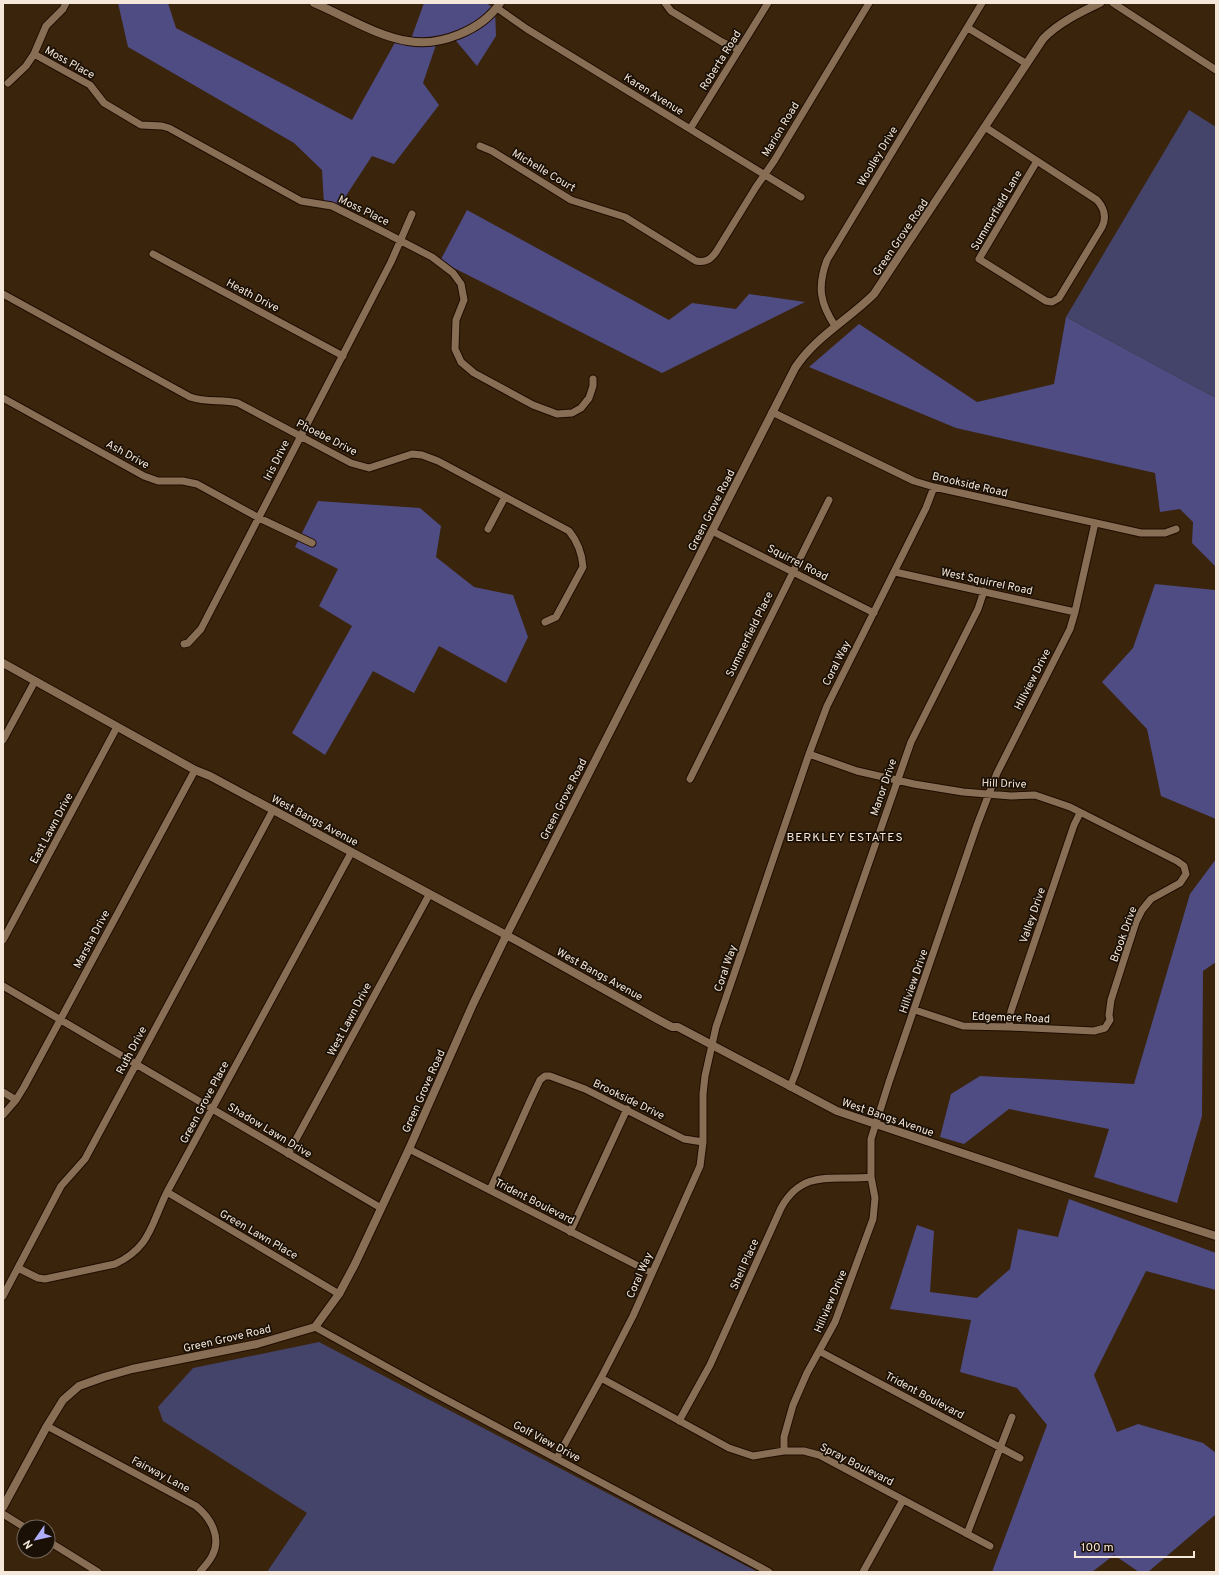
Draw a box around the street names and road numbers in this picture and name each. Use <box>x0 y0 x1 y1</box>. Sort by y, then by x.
street label: Roberta Road <box>697 28 745 93</box>
street label: Moss Place <box>42 43 97 82</box>
street label: Karen Avenue <box>621 71 686 119</box>
street label: Marion Road <box>759 99 803 160</box>
street label: Woolley Drive <box>854 124 901 189</box>
street label: Michelle Court <box>509 146 578 195</box>
street label: Summerfield Lane <box>968 168 1026 253</box>
street label: Moss Place <box>336 193 391 229</box>
street label: Green Grove Road <box>870 196 932 279</box>
street label: Heath Drive <box>224 276 281 316</box>
street label: Phoebe Drive <box>294 417 359 459</box>
street label: Ash Drive <box>103 437 152 473</box>
street label: Iris Drive <box>261 438 293 483</box>
street label: Green Grove Road <box>685 467 738 554</box>
street label: Brookside Road <box>930 469 1009 501</box>
street label: Squirrel Road <box>765 542 830 584</box>
street label: West Squirrel Road <box>940 565 1034 599</box>
street label: Summerfield Place <box>723 589 777 680</box>
street label: Coral Way <box>820 638 854 688</box>
street label: Hillview Drive <box>1011 646 1054 712</box>
street label: Green Grove Road <box>537 756 590 843</box>
street label: Manor Drive <box>868 757 900 818</box>
street label: Hill Drive <box>981 776 1027 792</box>
street label: East Lawn Drive <box>27 790 77 866</box>
street label: West Bangs Avenue <box>269 792 360 850</box>
street label: Valley Drive <box>1017 886 1049 945</box>
street label: Brook Drive <box>1107 905 1140 964</box>
street label: Marsha Drive <box>71 908 113 971</box>
street label: Coral Way <box>711 943 741 994</box>
street label: West Bangs Avenue <box>554 945 645 1004</box>
street label: Hillview Drive <box>896 947 931 1015</box>
street label: West Lawn Drive <box>325 980 375 1059</box>
street label: Edgemere Road <box>972 1010 1050 1026</box>
street label: Ruth Drive <box>113 1024 150 1077</box>
street label: Green Grove Road <box>399 1048 449 1135</box>
street label: Green Grove Place <box>177 1059 233 1146</box>
street label: Brookside Drive <box>590 1077 667 1123</box>
street label: West Bangs Avenue <box>840 1096 936 1140</box>
street label: Shadow Lawn Drive <box>225 1100 314 1162</box>
street label: Trident Boulevard <box>493 1176 577 1228</box>
street label: Green Lawn Place <box>217 1207 300 1263</box>
street label: Shell Place <box>727 1237 762 1292</box>
street label: Coral Way <box>624 1250 656 1301</box>
street label: Hillview Drive <box>811 1268 850 1335</box>
street label: Green Grove Road <box>182 1322 273 1356</box>
street label: Trident Boulevard <box>883 1369 966 1423</box>
street label: Golf View Drive <box>510 1418 583 1466</box>
street label: Spray Boulevard <box>817 1440 896 1489</box>
street label: Fairway Lane <box>129 1454 192 1496</box>

